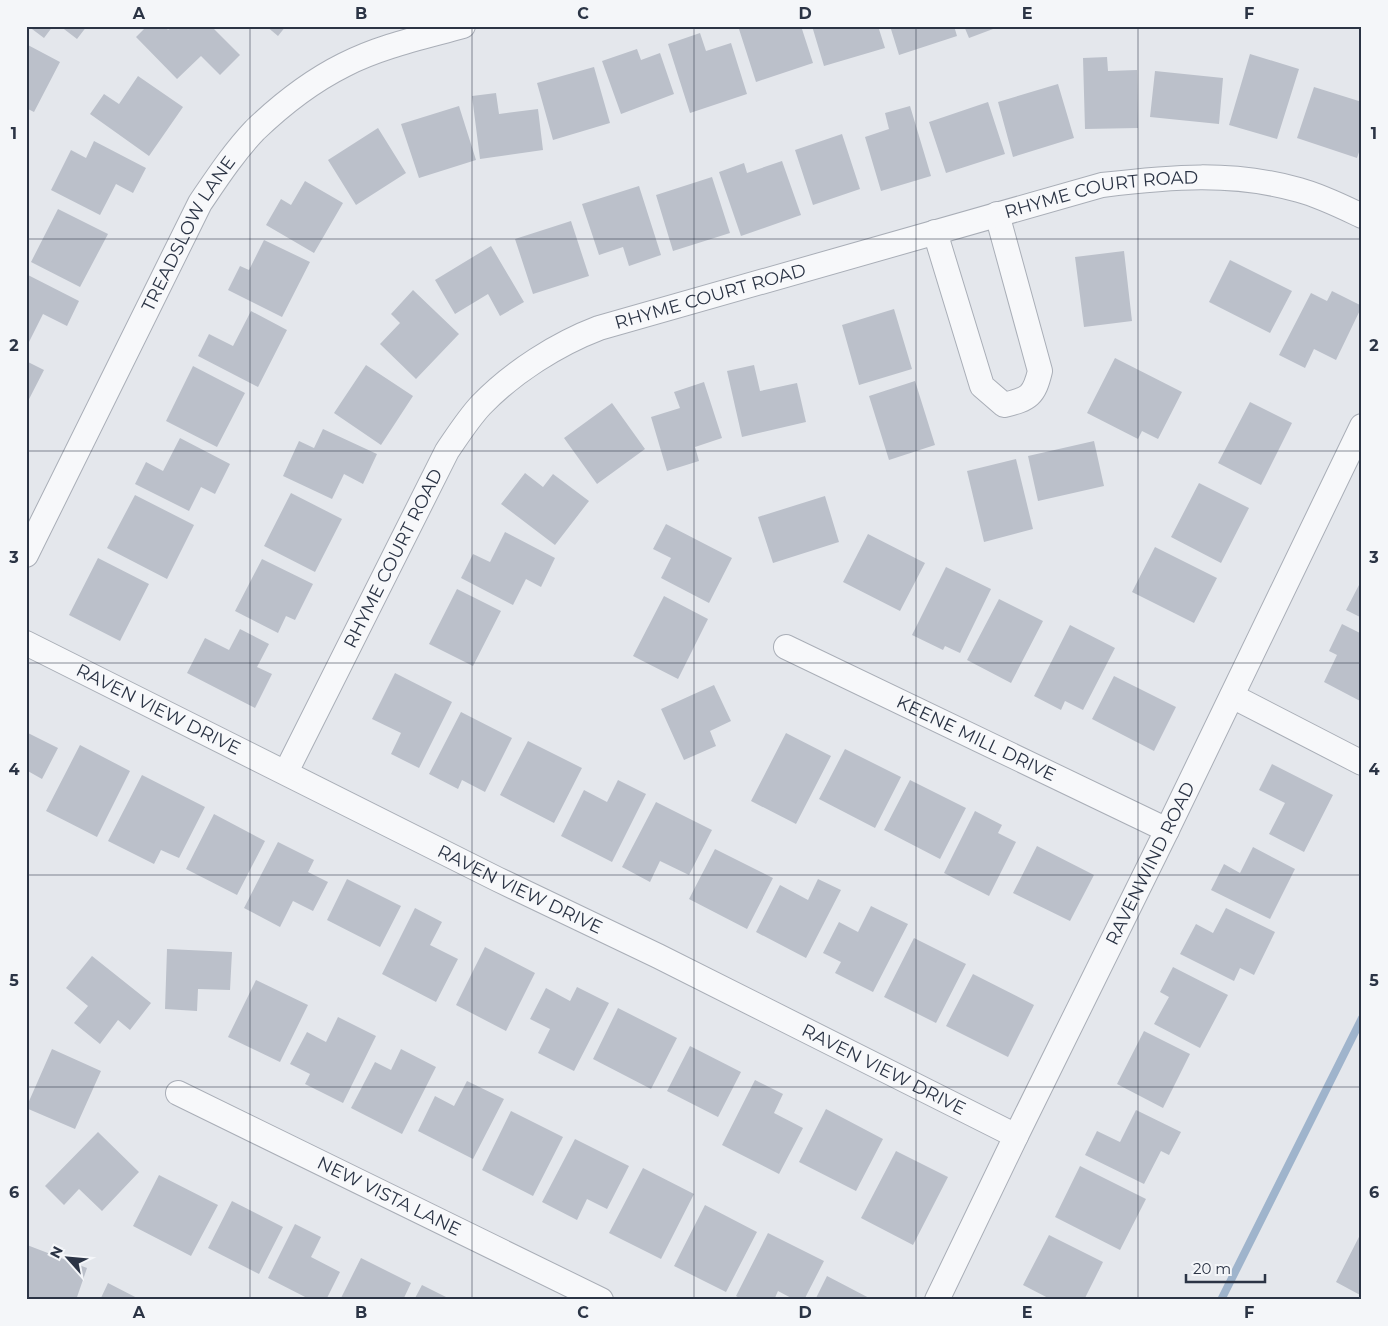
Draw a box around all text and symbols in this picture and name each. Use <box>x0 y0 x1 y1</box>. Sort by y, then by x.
text: A <box>132 4 146 23</box>
text: B <box>355 4 367 23</box>
text: C <box>577 4 589 23</box>
text: D <box>798 4 812 23</box>
text: E <box>1022 4 1032 23</box>
text: F <box>1244 4 1254 23</box>
text: 1 <box>11 124 17 143</box>
text: 1 <box>1371 124 1377 143</box>
street label: TREADSLOW LANE <box>137 152 240 315</box>
street label: RHYME COURT ROAD <box>1002 166 1199 223</box>
street label: RHYME COURT ROAD <box>612 259 808 334</box>
text: 2 <box>9 336 19 355</box>
text: 2 <box>1369 336 1379 355</box>
street label: RHYME COURT ROAD <box>339 465 447 652</box>
text: 3 <box>8 548 19 567</box>
text: 3 <box>1368 548 1379 567</box>
street label: RAVEN VIEW DRIVE <box>73 659 244 760</box>
street label: KEENE MILL DRIVE <box>893 691 1060 786</box>
text: 4 <box>8 760 20 779</box>
text: 4 <box>1368 760 1380 779</box>
street label: RAVENWIND ROAD <box>1101 778 1200 949</box>
street label: RAVEN VIEW DRIVE <box>434 840 606 939</box>
text: 5 <box>9 971 19 990</box>
text: 5 <box>1369 971 1379 990</box>
street label: RAVEN VIEW DRIVE <box>798 1019 969 1120</box>
street label: NEW VISTA LANE <box>314 1152 465 1241</box>
text: 6 <box>9 1183 19 1202</box>
text: 6 <box>1369 1183 1379 1202</box>
north arrow <box>42 1234 92 1284</box>
text: N <box>46 1243 67 1261</box>
scale bar <box>1186 1251 1264 1283</box>
text: 20 m <box>1193 1259 1231 1278</box>
text: A <box>132 1303 146 1322</box>
text: B <box>355 1303 367 1322</box>
text: C <box>577 1303 589 1322</box>
text: D <box>798 1303 812 1322</box>
text: E <box>1022 1303 1032 1322</box>
text: F <box>1244 1303 1254 1322</box>

